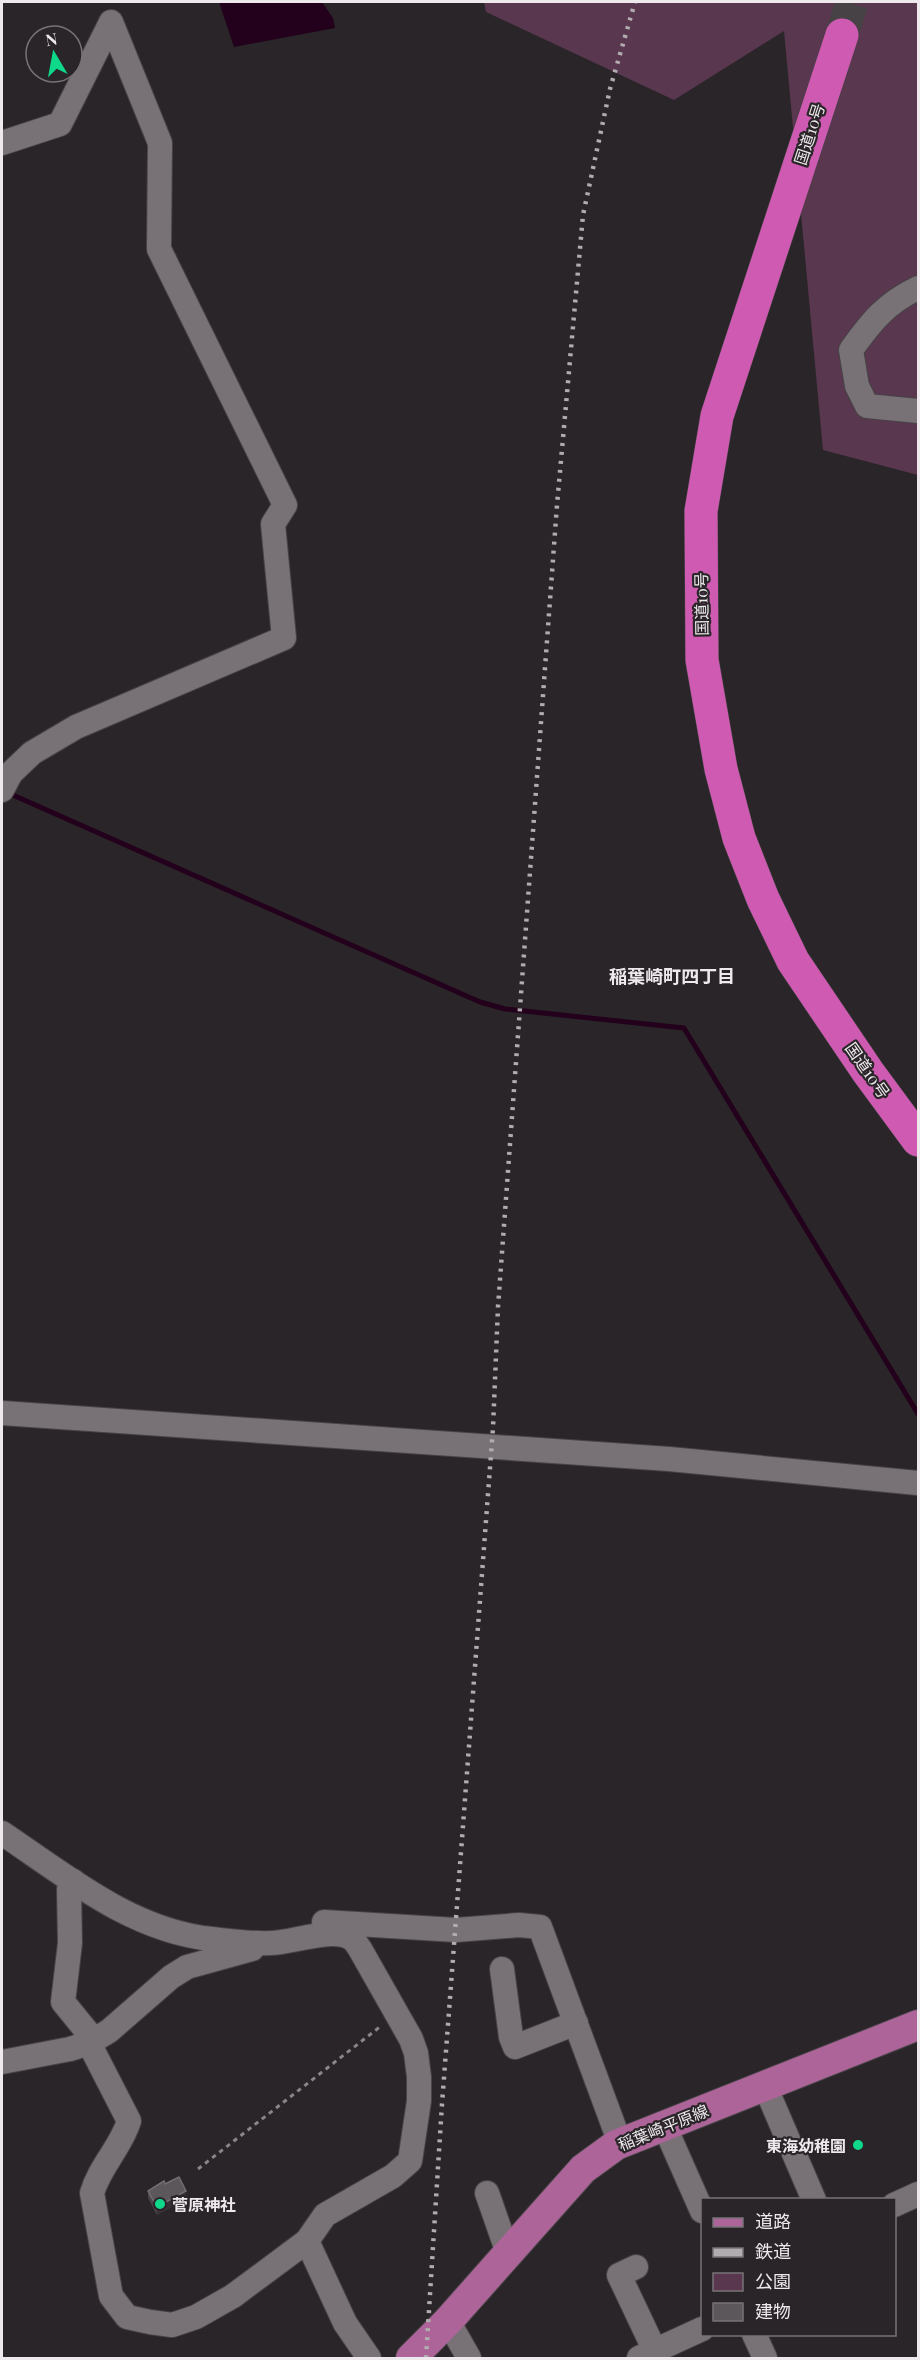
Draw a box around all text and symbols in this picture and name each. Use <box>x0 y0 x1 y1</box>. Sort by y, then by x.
north arrow <box>24 24 84 84</box>
text: N <box>44 27 59 50</box>
street label: 国道10号 <box>789 101 829 167</box>
street label: 国道10号 <box>690 572 712 636</box>
district label: 稲葉崎町四丁目 <box>609 964 735 988</box>
street label: 国道10号 <box>841 1038 895 1102</box>
street label: 稲葉崎平原線 <box>615 2099 711 2155</box>
place label: 東海幼稚園 <box>766 2135 846 2156</box>
marker: 東海幼稚園 <box>851 2138 865 2152</box>
place label: 菅原神社 <box>172 2194 236 2215</box>
marker: 菅原神社 <box>153 2197 167 2211</box>
legend <box>701 2198 896 2336</box>
text: 道路 <box>755 2209 791 2233</box>
text: 鉄道 <box>755 2239 791 2263</box>
text: 公園 <box>755 2269 791 2293</box>
text: 建物 <box>755 2299 791 2323</box>

